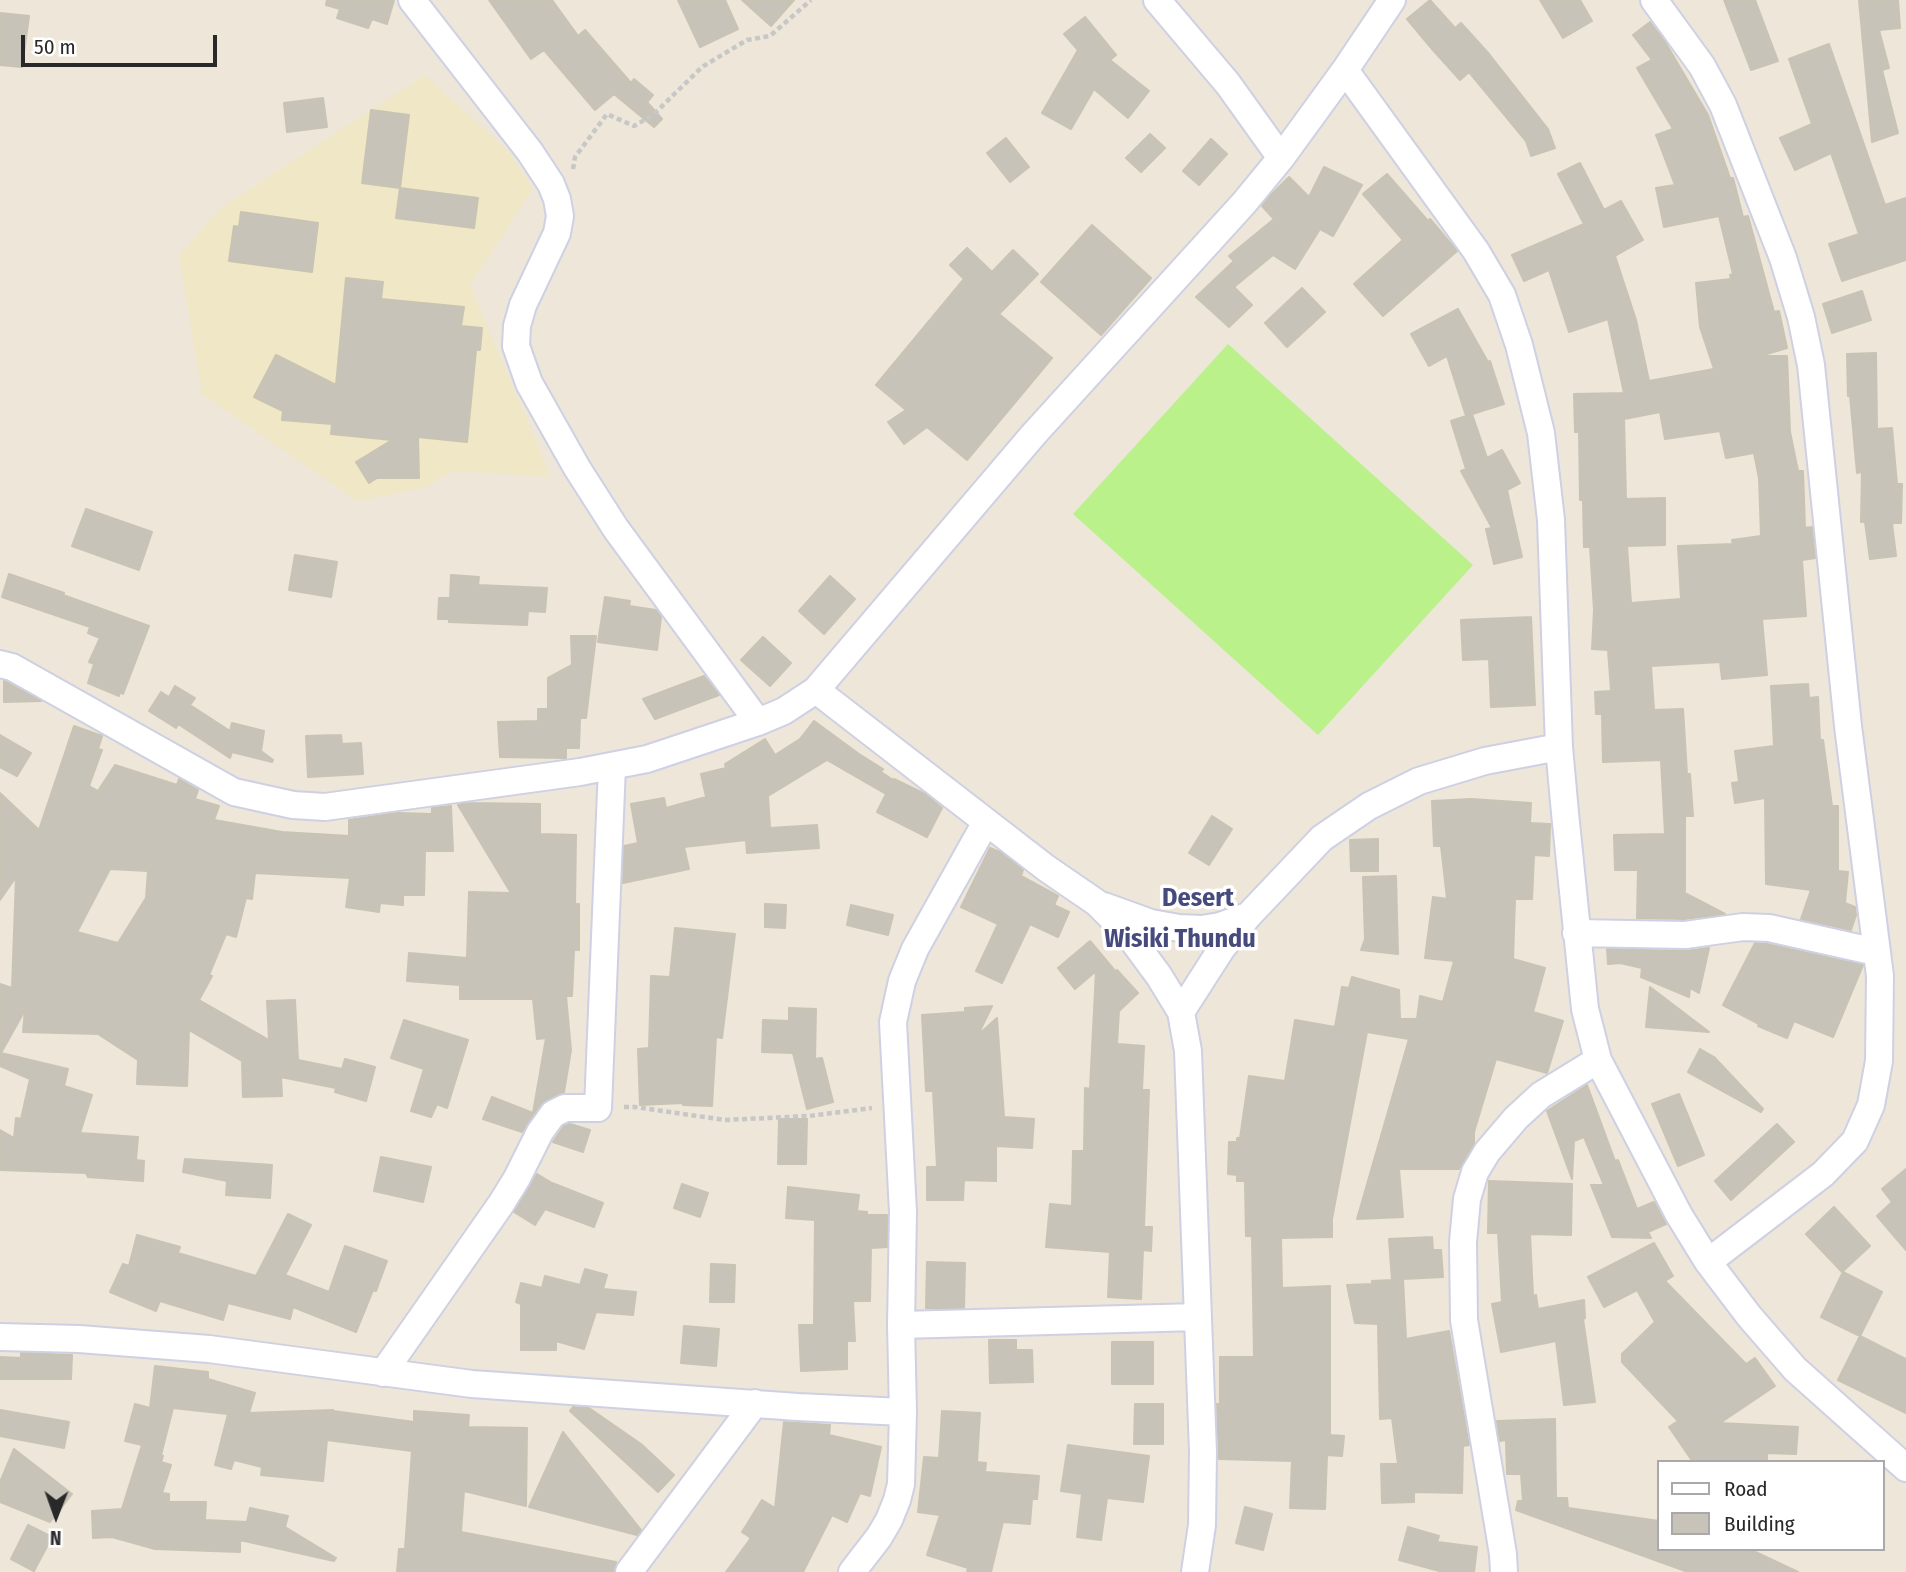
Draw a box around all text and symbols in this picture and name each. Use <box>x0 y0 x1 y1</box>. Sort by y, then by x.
scale bar <box>24 21 220 65</box>
text: 50 m <box>34 34 76 60</box>
district label: Desert <box>1162 883 1234 915</box>
district label: Wisiki Thundu <box>1104 924 1256 956</box>
legend <box>1658 1460 1885 1551</box>
text: Road <box>1724 1476 1768 1502</box>
north arrow <box>21 1481 91 1551</box>
text: Building <box>1724 1511 1795 1537</box>
text: N <box>50 1526 62 1549</box>

